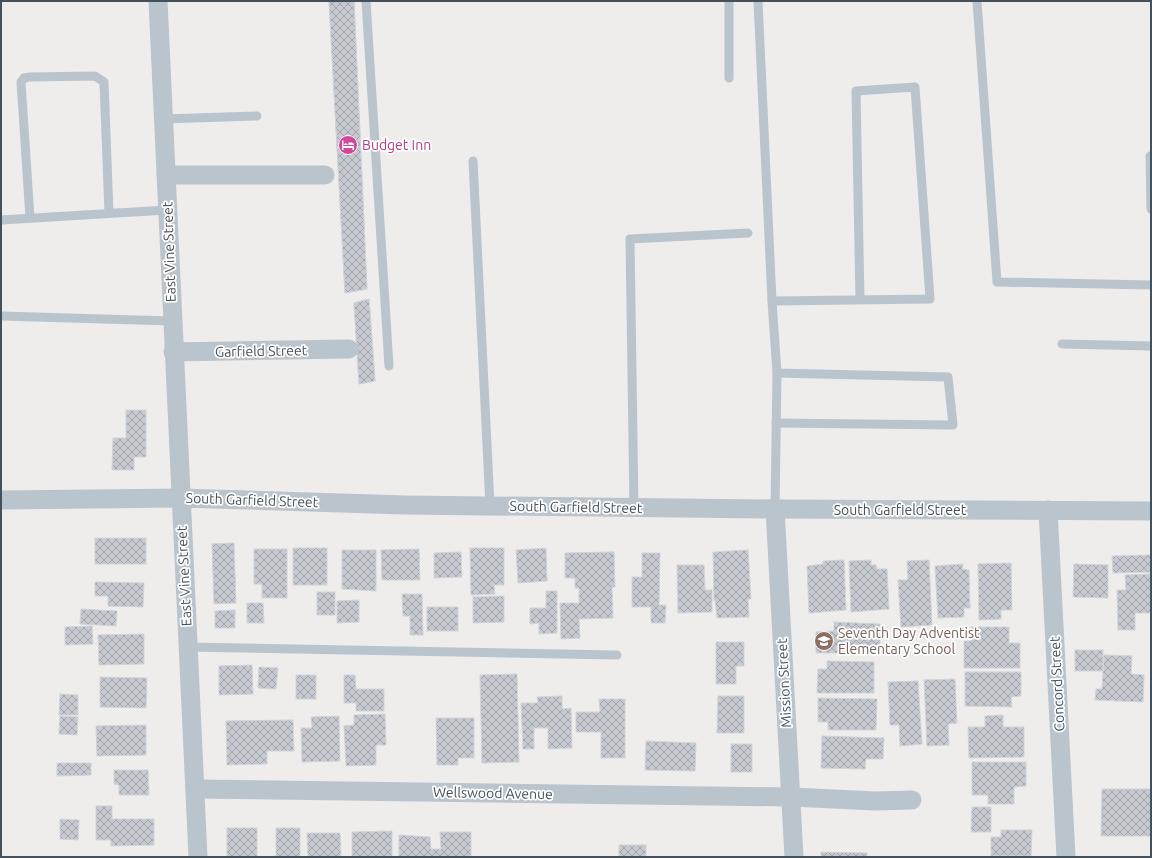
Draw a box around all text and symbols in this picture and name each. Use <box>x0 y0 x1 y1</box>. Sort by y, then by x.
hotel icon: Budget Inn <box>337 134 359 156</box>
place label: Budget Inn <box>362 137 431 153</box>
street label: East Vine Street <box>159 201 179 303</box>
street label: Garfield Street <box>215 342 308 360</box>
street label: South Garfield Street <box>185 490 319 510</box>
street label: South Garfield Street <box>510 498 643 516</box>
street label: South Garfield Street <box>834 502 967 518</box>
street label: East Vine Street <box>173 525 195 627</box>
place label: Seventh Day Adventist Elementary School <box>838 625 980 657</box>
school or university icon: Seventh Day Adventist Elementary School <box>813 630 835 652</box>
street label: Concord Street <box>1046 636 1067 732</box>
street label: Mission Street <box>774 637 794 728</box>
street label: Wellswood Avenue <box>433 784 553 802</box>

